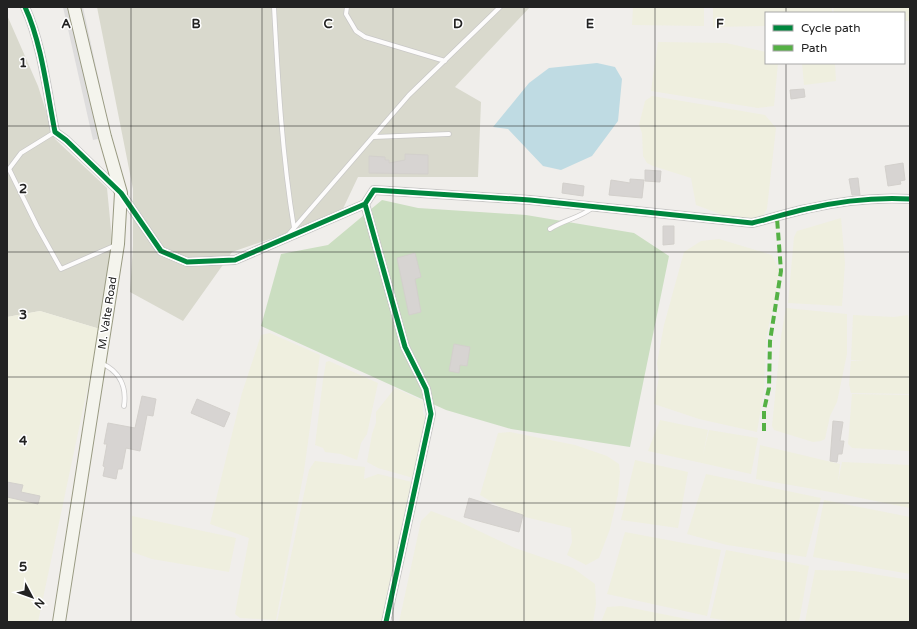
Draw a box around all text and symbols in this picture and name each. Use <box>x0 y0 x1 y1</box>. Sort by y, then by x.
legend <box>765 12 905 64</box>
text: A <box>61 16 71 32</box>
text: B <box>191 16 201 32</box>
text: C <box>323 16 333 32</box>
text: D <box>453 16 463 32</box>
text: E <box>586 16 594 32</box>
text: F <box>716 16 724 32</box>
text: Cycle path <box>801 21 860 35</box>
text: Path <box>801 41 827 55</box>
text: 1 <box>19 55 27 71</box>
text: 2 <box>19 181 27 197</box>
street label: M. Valte Road <box>95 276 120 350</box>
text: 3 <box>19 307 27 323</box>
text: 4 <box>19 433 28 449</box>
text: 5 <box>19 559 27 575</box>
north arrow <box>12 577 52 617</box>
text: N <box>31 596 47 611</box>

